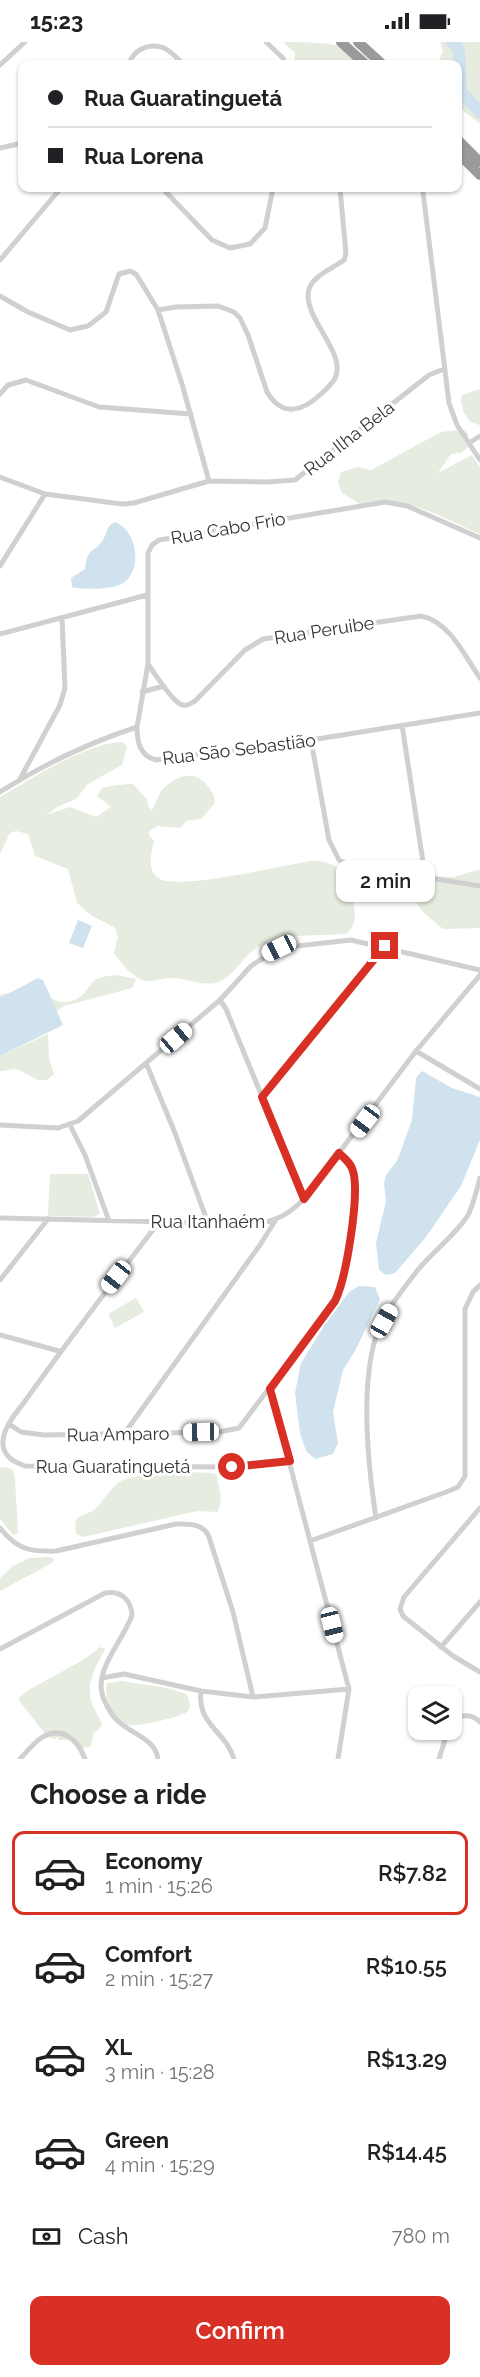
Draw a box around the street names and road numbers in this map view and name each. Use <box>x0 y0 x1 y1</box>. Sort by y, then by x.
street label: Rua Ilha Bela <box>300 396 398 480</box>
street label: Rua Cabo Frio <box>169 508 287 548</box>
street label: Rua Peruibe <box>273 612 376 648</box>
street label: Rua São Sebastião <box>161 729 317 769</box>
street label: Rua Itanhaém <box>151 1211 265 1232</box>
street label: Rua Amparo <box>67 1423 170 1445</box>
street label: Rua Guaratinguetá <box>36 1456 190 1477</box>

